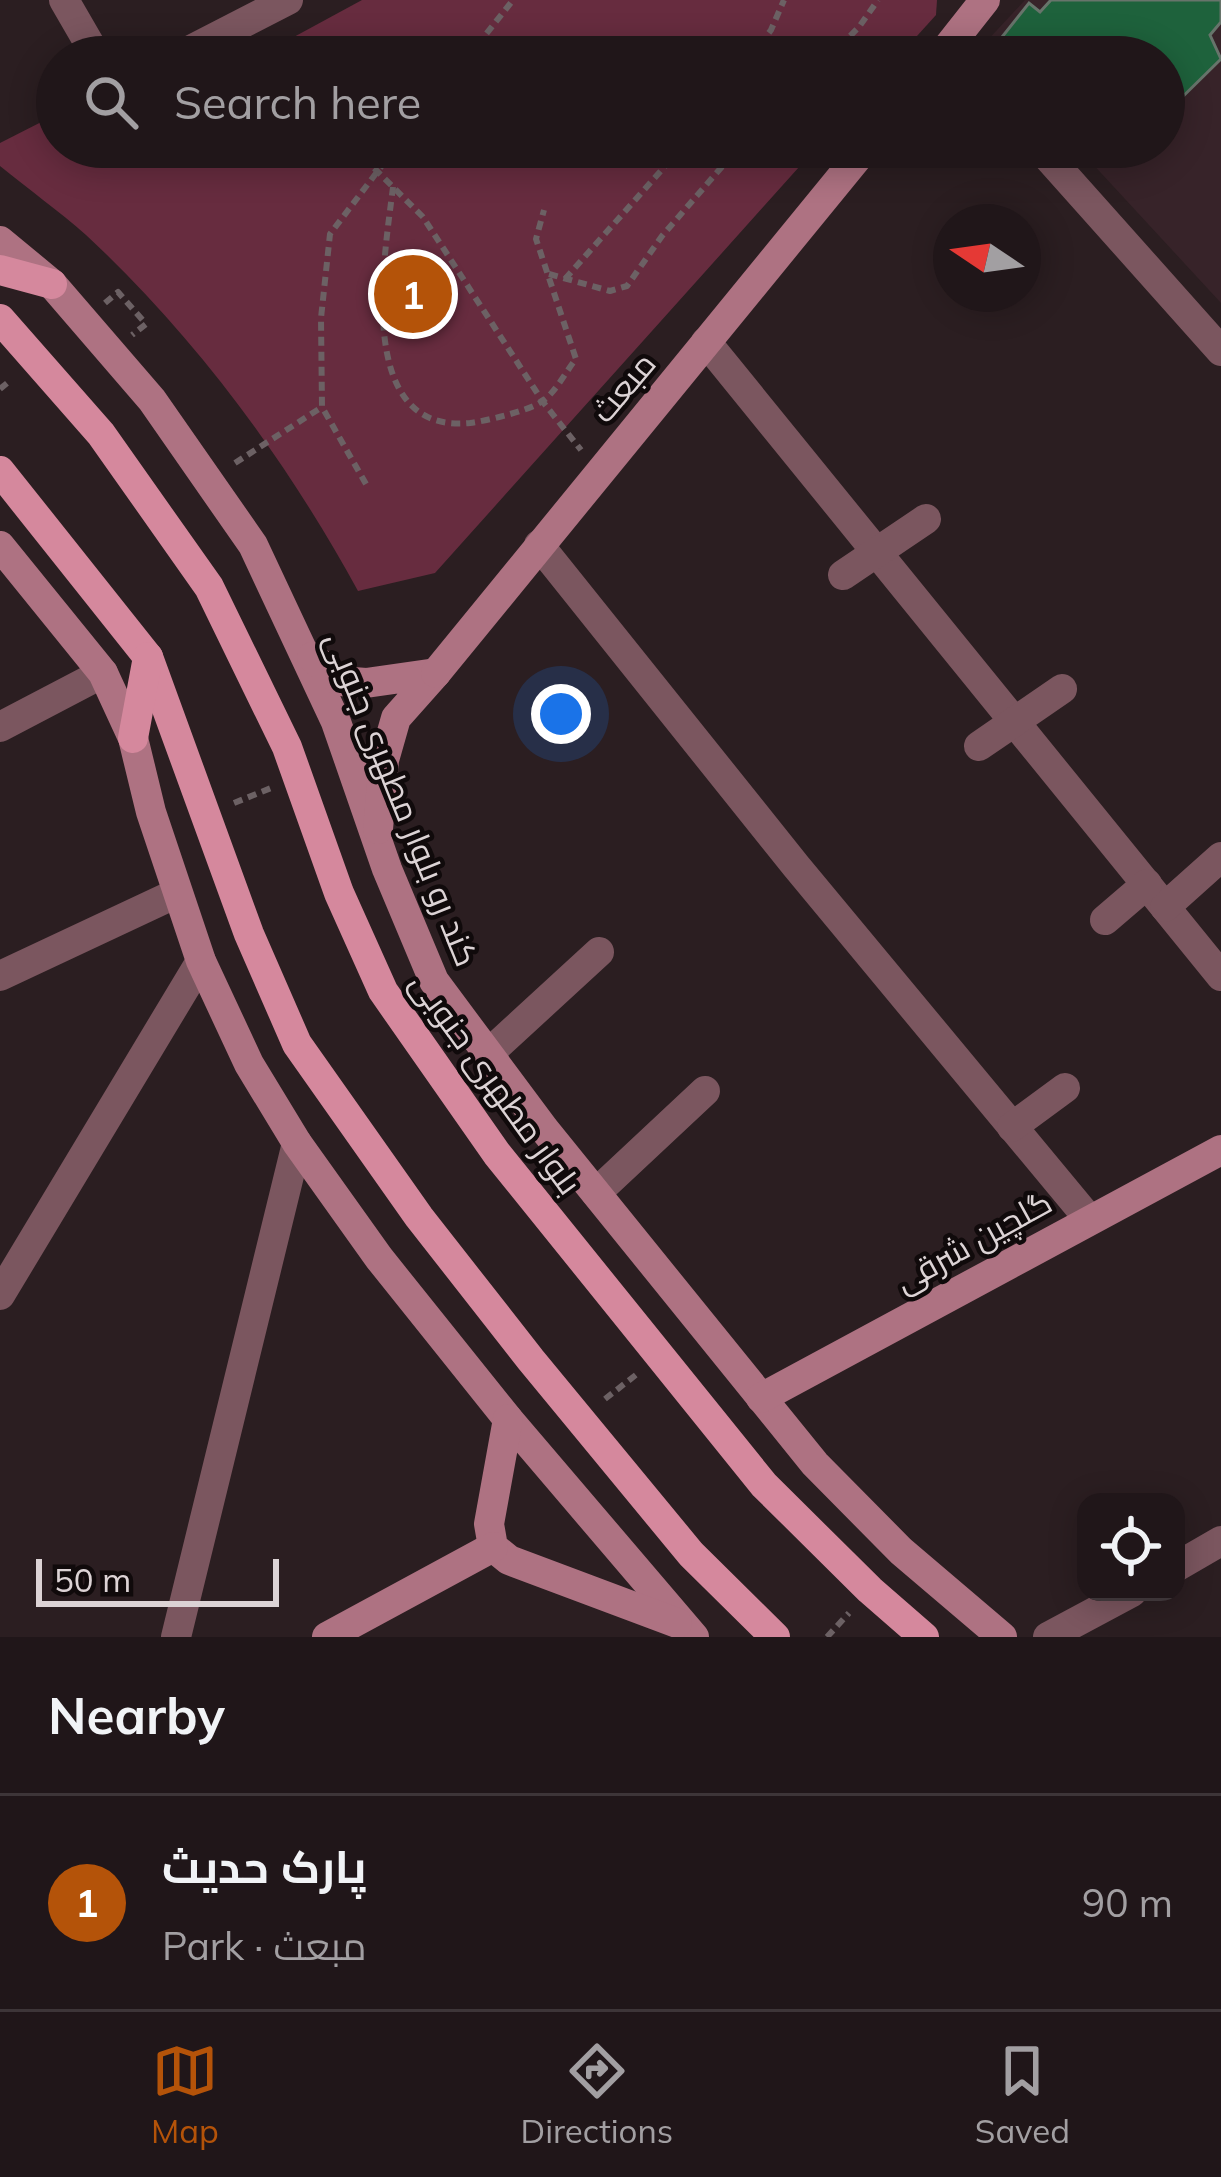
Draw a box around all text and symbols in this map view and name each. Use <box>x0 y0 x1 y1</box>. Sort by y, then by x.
search box <box>36 36 1185 168</box>
icon: search <box>78 69 144 135</box>
text: Search here <box>174 74 421 130</box>
north arrow <box>933 204 1041 312</box>
pin: 1 <box>374 249 452 339</box>
street label: مبعث <box>582 343 664 430</box>
street label: کند رو بلوار مطهری جنوبی <box>316 626 488 972</box>
your location <box>531 684 591 744</box>
street label: بلوار مطهری جنوبی <box>401 963 591 1203</box>
street label: گلچین شرقی <box>887 1181 1059 1302</box>
map controls <box>1077 1493 1185 1601</box>
button: locate <box>1077 1493 1185 1601</box>
scale bar <box>36 1553 279 1606</box>
text: 50 m <box>54 1559 131 1600</box>
text: Nearby <box>48 1683 225 1747</box>
text: پارک حدیث <box>162 1838 366 1894</box>
text: 1 <box>75 1878 99 1927</box>
text: 90 m <box>1082 1878 1173 1927</box>
text: Park · مبعث <box>162 1921 367 1970</box>
tab: Map <box>151 2038 219 2151</box>
tab: Directions <box>521 2038 673 2151</box>
tab: Saved <box>975 2038 1070 2151</box>

